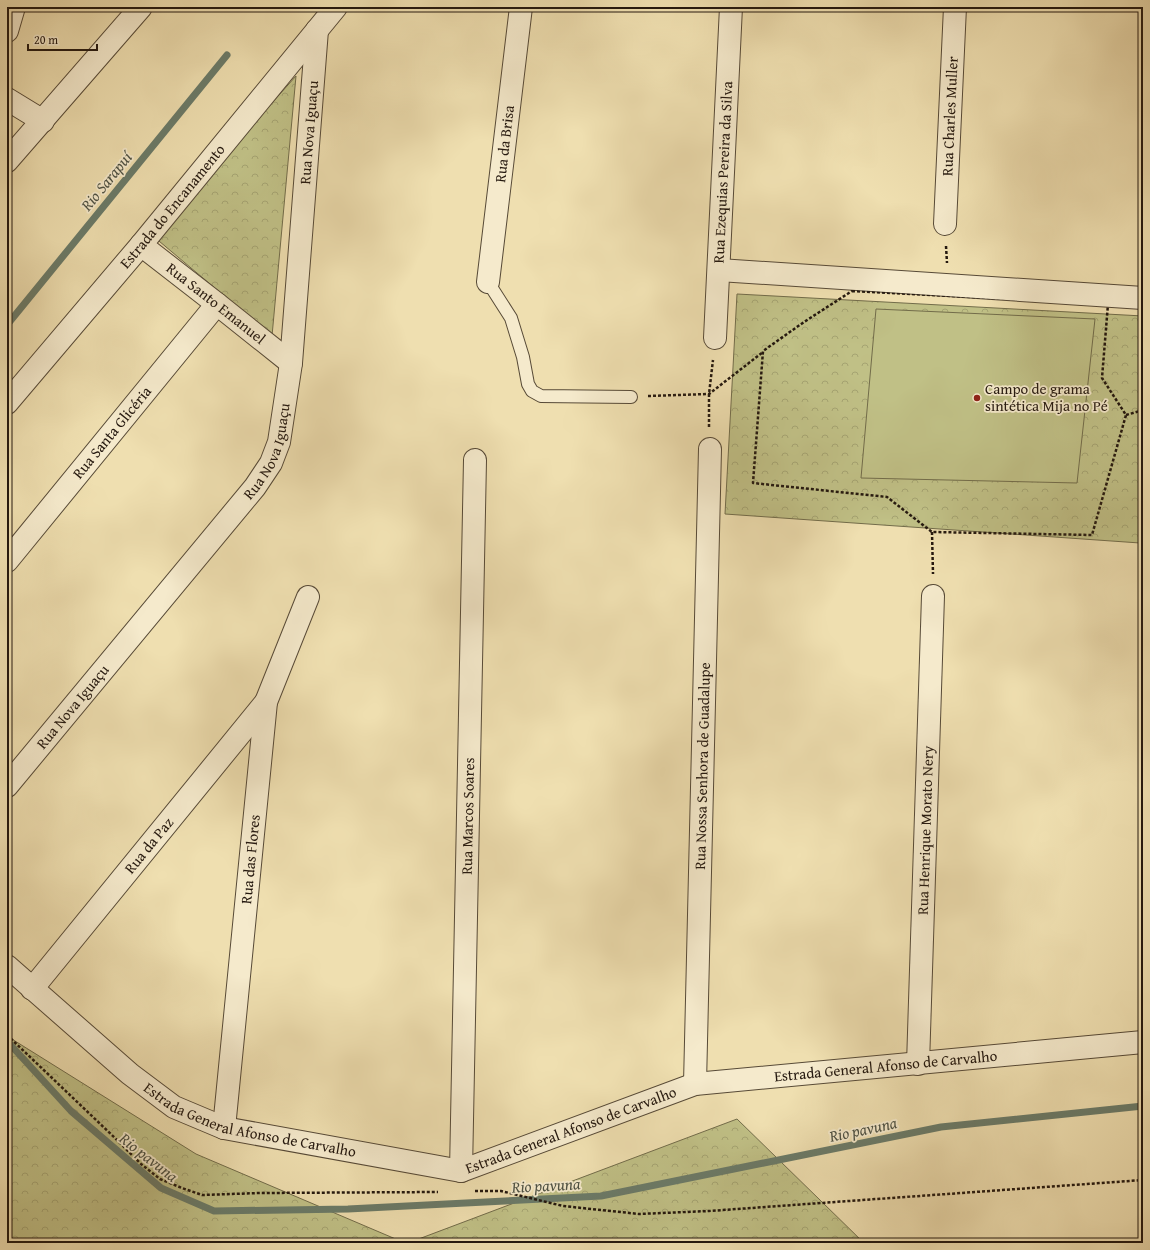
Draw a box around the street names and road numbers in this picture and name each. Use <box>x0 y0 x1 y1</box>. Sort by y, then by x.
street label: Rua Charles Muller <box>936 56 963 176</box>
street label: Rua Nova Iguaçu <box>294 79 323 185</box>
street label: Rua Ezequias Pereira da Silva <box>708 81 737 264</box>
street label: Rua da Brisa <box>489 104 519 184</box>
street label: Estrada do Encanamento <box>115 139 230 273</box>
street label: Rua Santo Emanuel <box>162 257 270 349</box>
street label: Rua Santa Glicéria <box>67 381 156 483</box>
street label: Rua Nova Iguaçu <box>238 401 295 504</box>
street label: Rua Nova Iguaçu <box>31 659 114 753</box>
street label: Rua Nossa Senhora de Guadalupe <box>689 662 715 870</box>
street label: Rua Henrique Morato Nery <box>912 745 938 915</box>
street label: Rua Marcos Soares <box>456 757 479 875</box>
street label: Rua da Paz <box>119 812 178 878</box>
street label: Rua das Flores <box>235 814 265 905</box>
street label: Estrada General Afonso de Carvalho <box>773 1045 998 1087</box>
street label: Estrada General Afonso de Carvalho <box>140 1077 358 1162</box>
street label: Estrada General Afonso de Carvalho <box>462 1081 680 1179</box>

